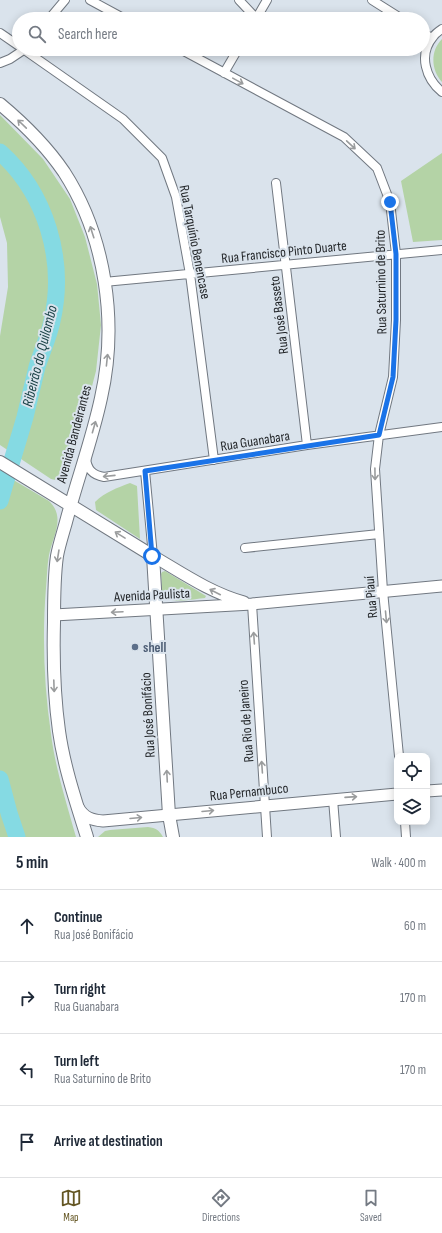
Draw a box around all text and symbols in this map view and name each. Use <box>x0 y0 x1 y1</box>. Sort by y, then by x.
search box <box>12 12 430 56</box>
icon: search <box>26 23 48 45</box>
text: Search here <box>58 25 118 44</box>
one-way arrow <box>232 78 244 86</box>
one-way arrow <box>17 119 27 129</box>
one-way arrow <box>346 140 357 149</box>
street label: Rua Tarquínio Benencase <box>176 184 214 300</box>
route end <box>381 193 399 211</box>
one-way arrow <box>88 226 95 239</box>
street label: Rua Saturnino de Brito <box>372 229 390 334</box>
street label: Rua Francisco Pinto Duarte <box>220 237 348 267</box>
street label: Rua José Basseto <box>266 275 292 355</box>
water label: Ribeirão do Quilombo <box>18 303 62 409</box>
one-way arrow <box>103 354 111 367</box>
street label: Avenida Bandeirantes <box>53 383 95 486</box>
one-way arrow <box>91 421 98 434</box>
street label: Rua Guanabara <box>219 427 291 455</box>
one-way arrow <box>371 467 379 480</box>
one-way arrow <box>102 472 115 480</box>
one-way arrow <box>114 531 125 539</box>
route start <box>143 547 161 565</box>
one-way arrow <box>54 549 62 562</box>
street label: Rua Piauí <box>361 575 381 619</box>
street label: Avenida Paulista <box>113 585 190 606</box>
one-way arrow <box>210 588 222 595</box>
one-way arrow <box>111 608 124 615</box>
one-way arrow <box>382 610 389 623</box>
one-way arrow <box>251 631 258 644</box>
place label: shell <box>143 639 166 656</box>
marker: shell <box>130 642 140 652</box>
street label: Rua José Bonifácio <box>137 672 159 758</box>
one-way arrow <box>51 679 58 692</box>
street label: Rua Rio de Janeiro <box>235 679 257 763</box>
map controls <box>394 753 430 825</box>
button: locate <box>394 753 430 789</box>
one-way arrow <box>259 761 266 774</box>
one-way arrow <box>163 770 170 783</box>
street label: Rua Pernambuco <box>209 779 289 805</box>
button: layers <box>394 789 430 825</box>
one-way arrow <box>344 794 357 801</box>
one-way arrow <box>201 808 214 815</box>
one-way arrow <box>129 814 142 821</box>
text: 5 min <box>16 853 48 873</box>
text: Walk · 400 m <box>371 855 426 871</box>
text: Continue <box>54 908 103 927</box>
icon: ahead <box>16 915 38 937</box>
text: 60 m <box>404 918 426 934</box>
text: Rua José Bonifácio <box>54 927 133 943</box>
text: Turn right <box>54 980 106 999</box>
icon: right <box>16 987 38 1009</box>
text: 170 m <box>400 990 426 1006</box>
text: Rua Guanabara <box>54 999 119 1015</box>
text: Turn left <box>54 1052 99 1071</box>
icon: left <box>16 1059 38 1081</box>
text: 170 m <box>400 1062 426 1078</box>
text: Rua Saturnino de Brito <box>54 1071 151 1087</box>
icon: arrive <box>16 1131 38 1153</box>
text: Arrive at destination <box>54 1132 163 1151</box>
tab: Map <box>60 1187 82 1224</box>
tab: Directions <box>202 1187 240 1224</box>
tab: Saved <box>360 1187 382 1224</box>

